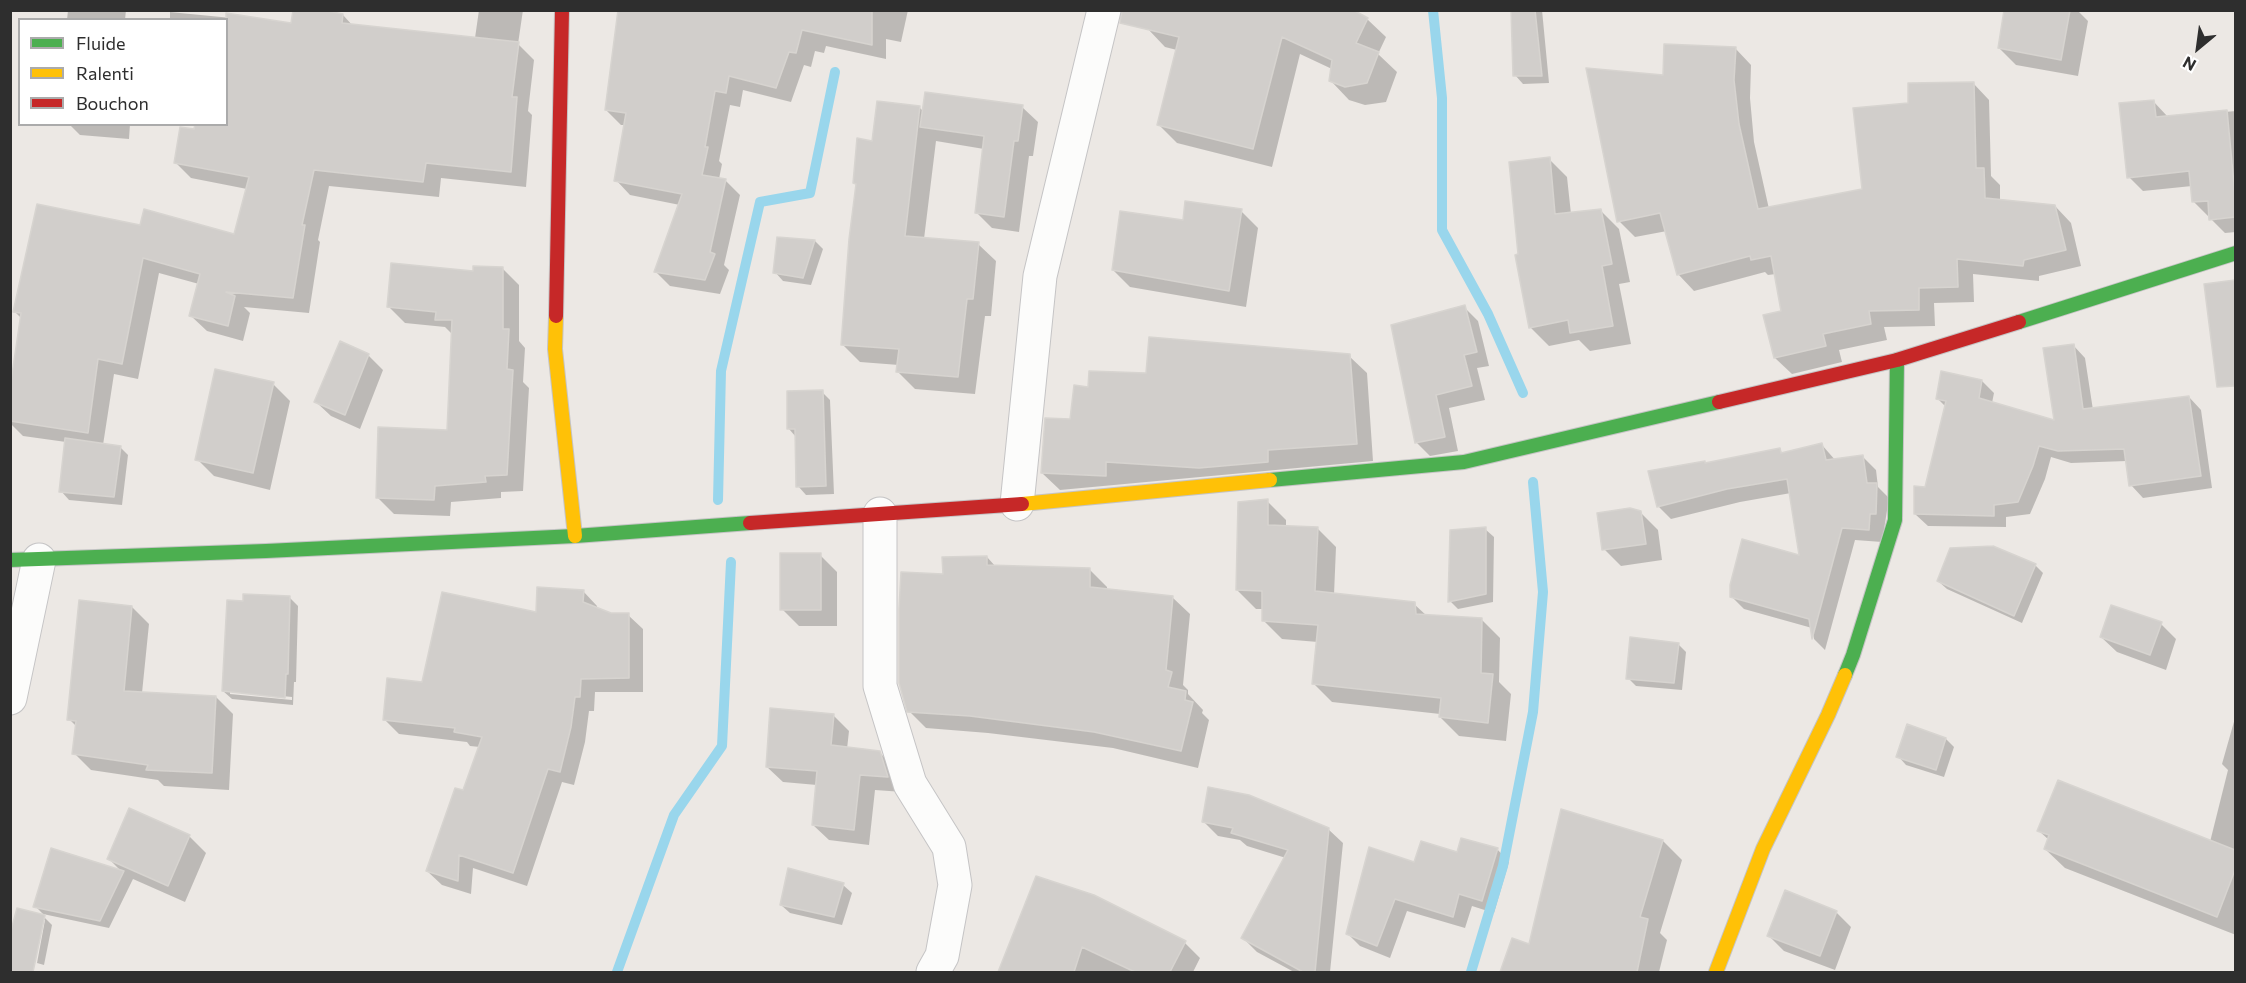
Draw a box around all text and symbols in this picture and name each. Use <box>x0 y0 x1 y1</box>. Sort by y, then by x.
legend <box>18 18 228 126</box>
north arrow <box>2168 18 2228 78</box>
text: Fluide <box>76 32 125 54</box>
text: N <box>2179 53 2199 75</box>
text: Ralenti <box>76 62 134 84</box>
text: Bouchon <box>76 92 149 114</box>

